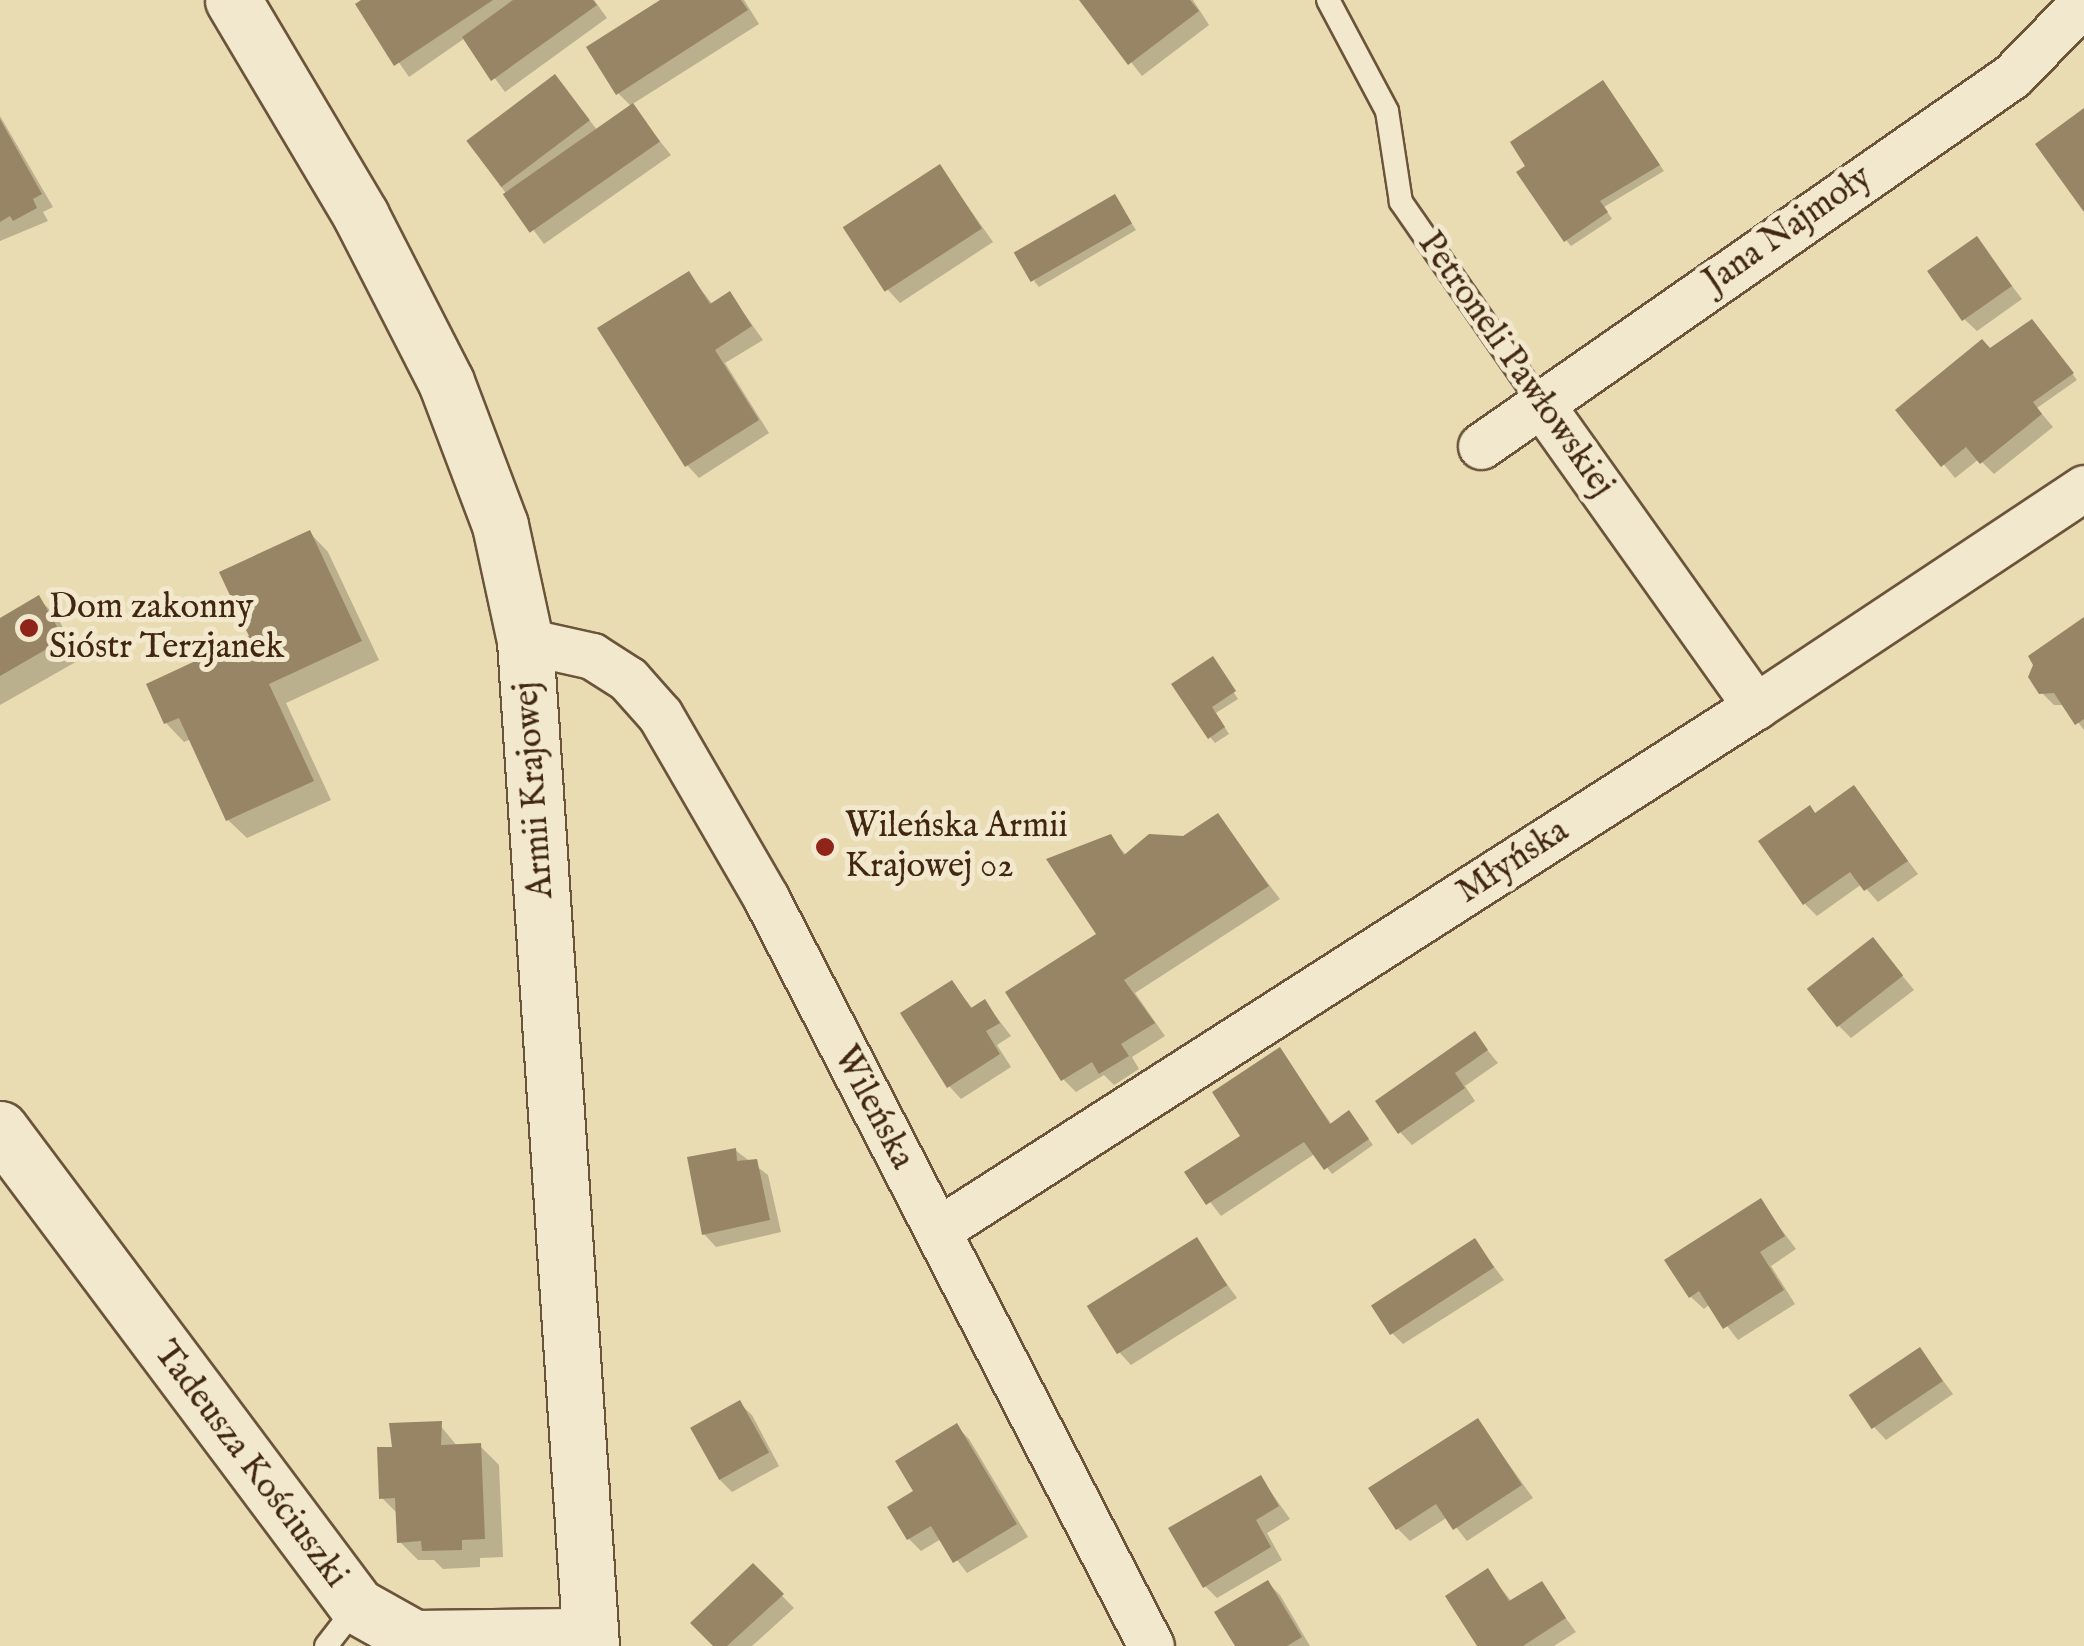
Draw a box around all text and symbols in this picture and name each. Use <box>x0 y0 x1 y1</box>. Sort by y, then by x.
street label: Jana Najmoły <box>1696 157 1880 303</box>
street label: Petroneli Pawłowskiej <box>1408 224 1622 506</box>
place label: Dom zakonny Sióstr Terzjanek <box>49 587 284 669</box>
marker: Dom zakonny Sióstr Terzjanek <box>18 617 40 639</box>
street label: Armii Krajowej <box>506 680 564 900</box>
place label: Wileńska Armii Krajowej 02 <box>845 806 1068 888</box>
street label: Młyńska <box>1449 810 1577 914</box>
marker: Wileńska Armii Krajowej 02 <box>814 836 836 858</box>
street label: Wileńska <box>823 1039 923 1177</box>
street label: Tadeusza Kościuszki <box>144 1334 356 1596</box>

